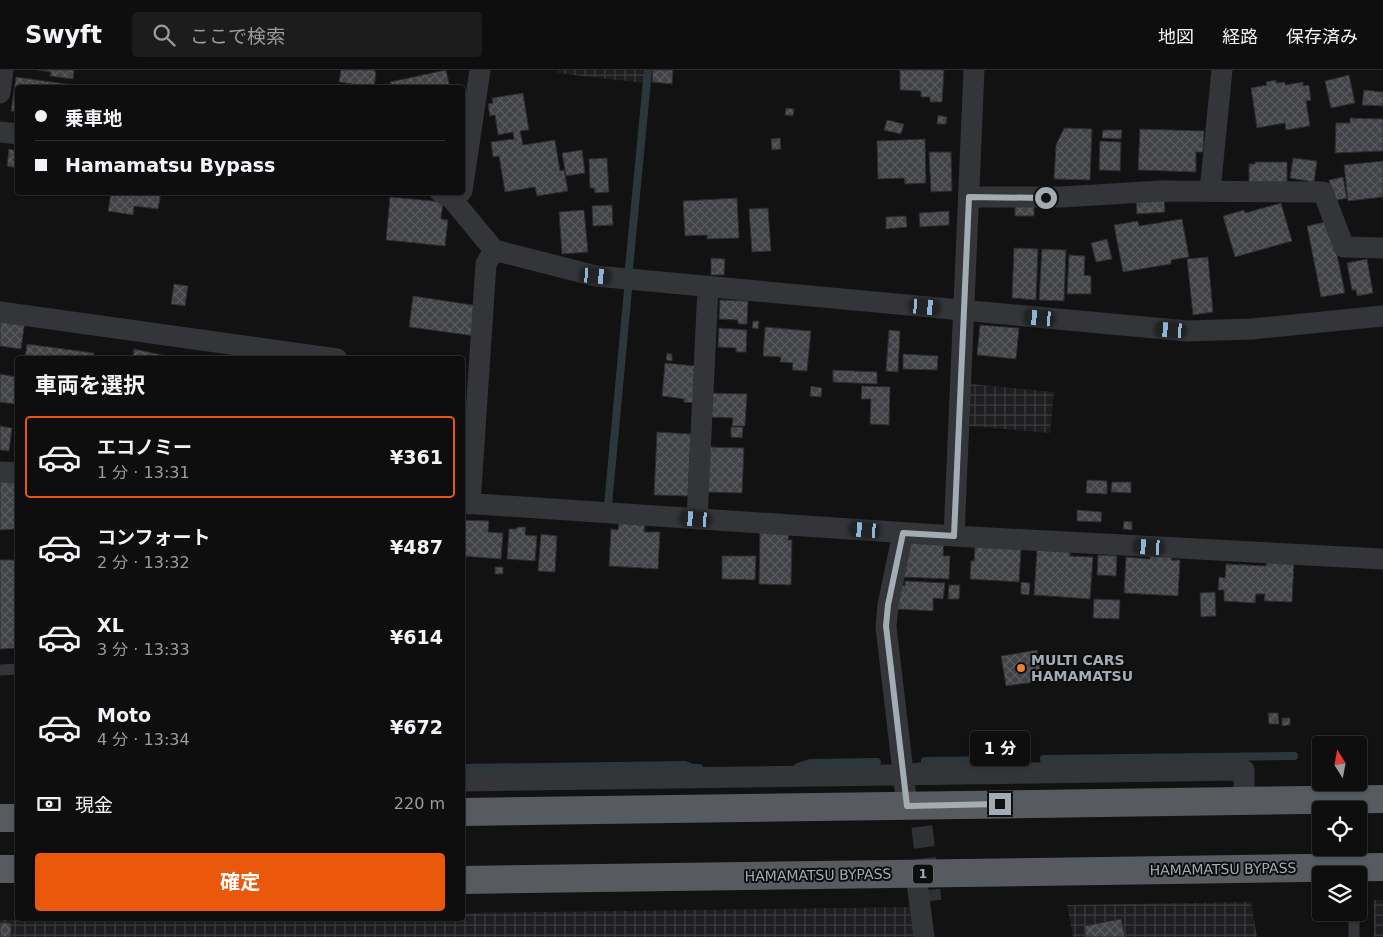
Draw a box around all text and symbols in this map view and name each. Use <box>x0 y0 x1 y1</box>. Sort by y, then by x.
search box <box>132 12 482 57</box>
text: Swyft <box>25 21 102 49</box>
icon: search <box>150 21 178 49</box>
text: ここで検索 <box>190 25 285 47</box>
text: 地図 <box>1158 26 1194 47</box>
text: 経路 <box>1222 26 1258 47</box>
text: 保存済み <box>1286 26 1358 47</box>
text: 乗車地 <box>65 107 122 129</box>
text: Hamamatsu Bypass <box>65 154 275 176</box>
route start <box>1035 187 1057 209</box>
car <box>580 267 611 285</box>
car <box>909 298 940 316</box>
car <box>1024 309 1055 327</box>
car <box>1155 321 1186 339</box>
text: 車両を選択 <box>35 373 145 398</box>
icon: car <box>37 435 82 480</box>
text: エコノミー <box>97 436 192 458</box>
text: ¥361 <box>390 446 443 468</box>
text: 1 分 · 13:31 <box>97 463 190 482</box>
car <box>680 510 711 528</box>
car <box>849 521 880 539</box>
icon: car <box>37 525 82 570</box>
text: コンフォート <box>97 526 210 548</box>
text: ¥487 <box>390 536 443 558</box>
car <box>1133 539 1164 555</box>
text: 2 分 · 13:32 <box>97 553 190 572</box>
text: XL <box>97 614 124 636</box>
icon: car <box>37 615 82 660</box>
text: ¥614 <box>390 626 443 648</box>
text: 3 分 · 13:33 <box>97 640 190 659</box>
place label: MULTI CARS HAMAMATSU <box>1031 652 1133 684</box>
marker: MULTI CARS HAMAMATSU <box>1015 662 1027 674</box>
text: Moto <box>97 704 151 726</box>
icon: car <box>37 705 82 750</box>
text: ¥672 <box>390 716 443 738</box>
text: 4 分 · 13:34 <box>97 730 190 749</box>
callout: 1 分 <box>970 732 1030 766</box>
north arrow <box>1312 736 1368 791</box>
map controls <box>1312 736 1367 921</box>
text: 1 分 <box>984 739 1016 758</box>
icon: cash <box>35 790 63 818</box>
route end <box>989 793 1011 815</box>
text: 現金 <box>75 794 113 816</box>
text: 220 m <box>394 794 445 813</box>
button: locate <box>1312 801 1367 856</box>
button: 確定 <box>35 853 445 911</box>
street label: HAMAMATSU BYPASS <box>1149 860 1297 878</box>
road number: 1 <box>913 864 933 884</box>
street label: HAMAMATSU BYPASS <box>744 866 892 884</box>
button: layers <box>1312 866 1367 921</box>

